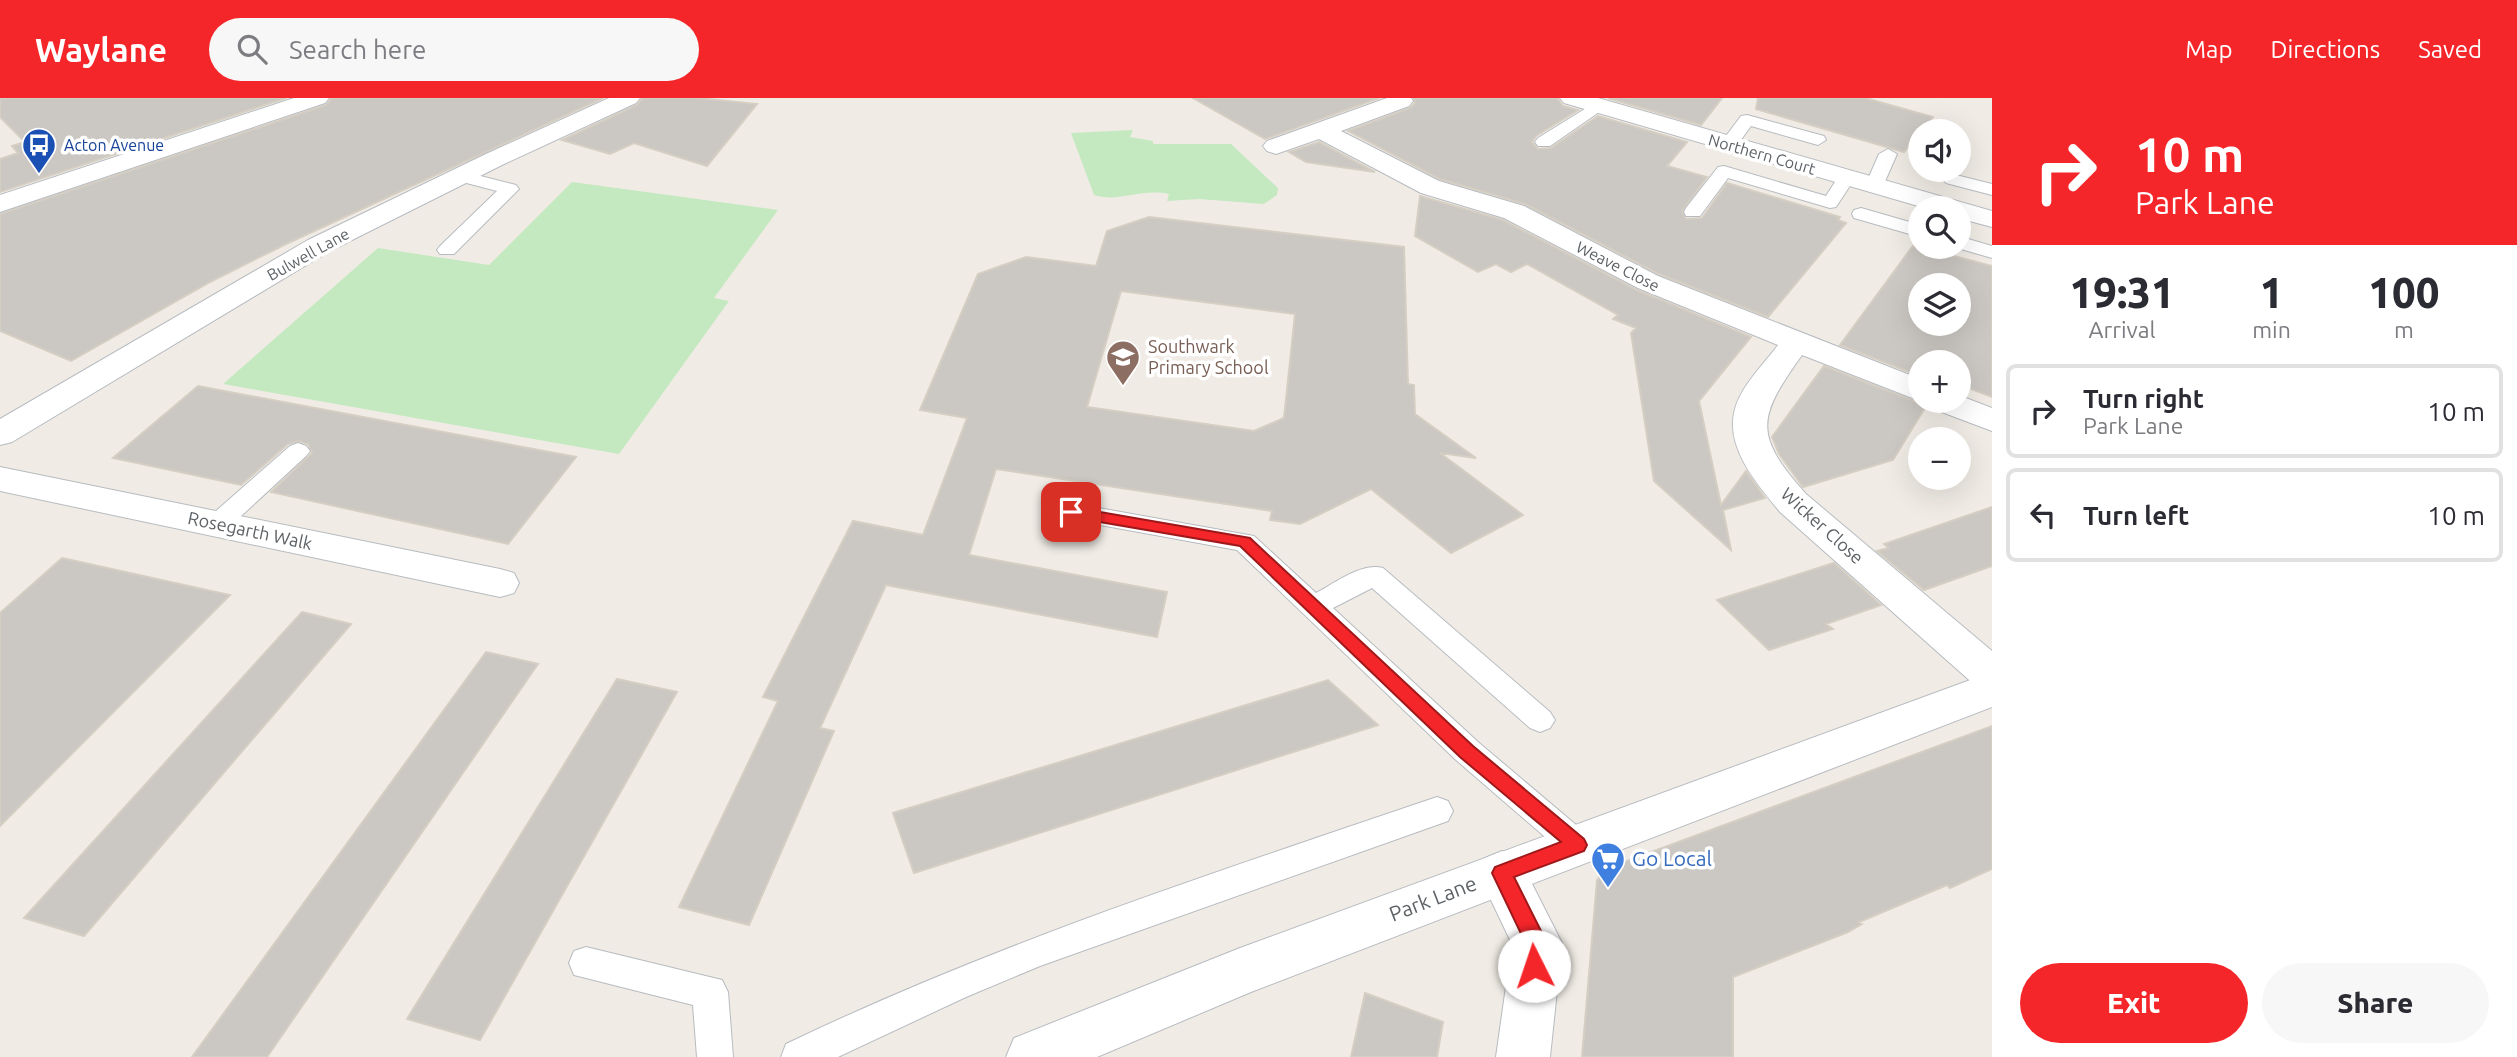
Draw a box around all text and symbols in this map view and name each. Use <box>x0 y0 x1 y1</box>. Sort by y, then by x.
search box <box>209 18 699 81</box>
icon: search <box>233 30 271 68</box>
text: Waylane <box>35 31 167 68</box>
text: Search here <box>289 35 426 64</box>
text: Map <box>2185 36 2232 63</box>
text: Directions <box>2270 36 2380 63</box>
text: Saved <box>2418 36 2482 63</box>
map controls <box>1908 119 1971 490</box>
button: sound <box>1908 119 1971 182</box>
bus stop icon: Acton Avenue <box>20 126 58 175</box>
icon: right <box>2020 126 2111 217</box>
text: 10 m <box>2135 126 2244 181</box>
street label: Northern Court <box>1706 130 1818 178</box>
place label: Acton Avenue <box>64 136 164 154</box>
text: Park Lane <box>2135 184 2275 220</box>
button: search <box>1908 196 1971 259</box>
street label: Bulwell Lane <box>264 224 352 284</box>
street label: Weave Close <box>1573 237 1663 295</box>
text: 19:31 <box>2070 269 2175 316</box>
text: 1 <box>2260 269 2283 316</box>
text: 100 <box>2368 269 2439 316</box>
button: layers <box>1908 273 1971 336</box>
text: Arrival <box>2089 317 2156 342</box>
text: min <box>2252 317 2291 342</box>
text: m <box>2394 317 2414 342</box>
place label: Southwark Primary School <box>1148 336 1269 377</box>
school or university icon: Southwark Primary School <box>1104 338 1142 387</box>
button: + <box>1908 350 1971 413</box>
text: Turn right <box>2083 384 2204 413</box>
icon: right <box>2024 392 2062 430</box>
text: 10 m <box>2427 397 2485 426</box>
text: Park Lane <box>2083 413 2183 438</box>
button: − <box>1908 427 1971 490</box>
pin <box>1041 482 1101 542</box>
street label: Wicker Close <box>1778 483 1868 567</box>
icon: arrive <box>1052 493 1090 531</box>
icon: left <box>2024 496 2062 534</box>
text: Turn left <box>2083 501 2189 530</box>
text: 10 m <box>2427 501 2485 530</box>
street label: Rosegarth Walk <box>186 507 314 553</box>
supermarket icon: Go Local <box>1589 840 1627 889</box>
place label: Go Local <box>1632 846 1712 870</box>
street label: Park Lane <box>1386 870 1480 926</box>
position arrow <box>1497 929 1571 1003</box>
button: Exit <box>2020 963 2248 1043</box>
button: Share <box>2262 963 2489 1043</box>

